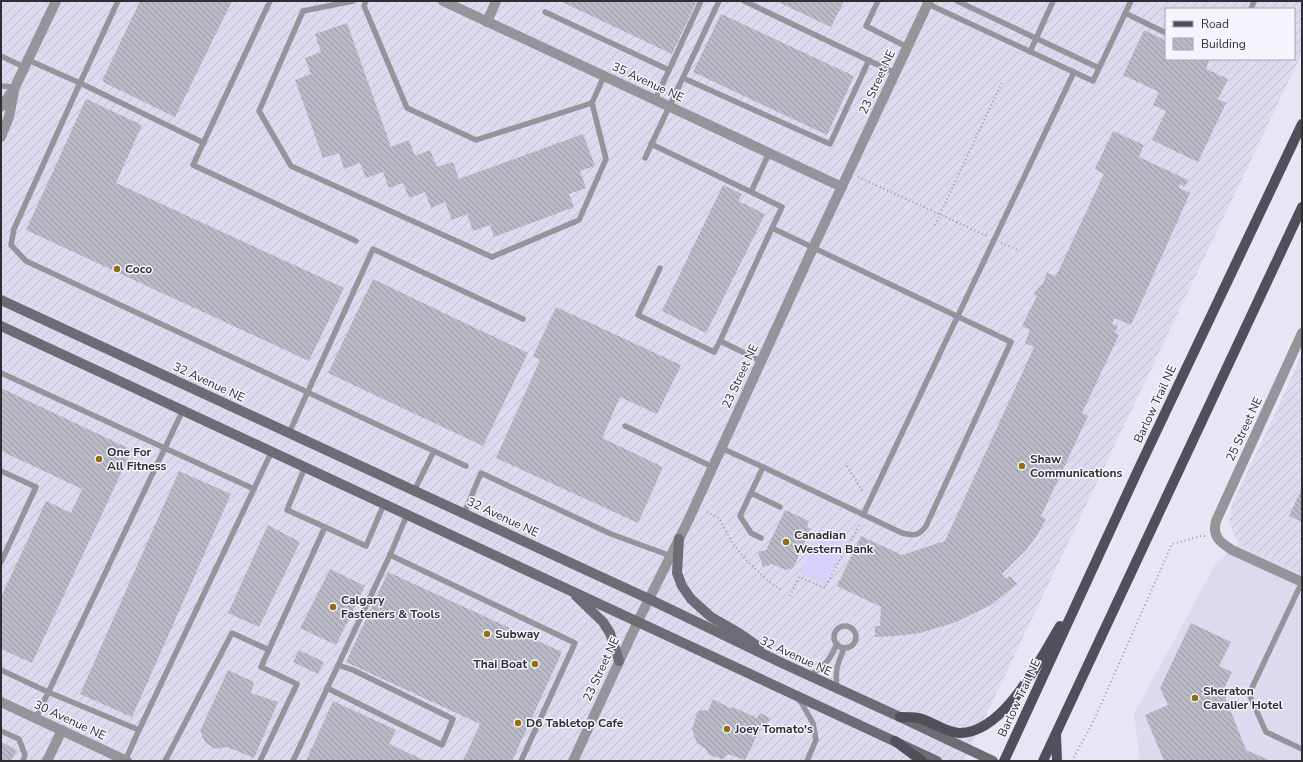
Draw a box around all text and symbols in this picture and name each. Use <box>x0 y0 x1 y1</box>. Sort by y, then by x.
legend <box>1165 8 1295 60</box>
text: Road <box>1201 16 1229 32</box>
text: Building <box>1201 36 1246 52</box>
street label: 23 Street NE <box>855 47 899 117</box>
street label: 35 Avenue NE <box>610 58 686 106</box>
place label: Coco <box>125 261 152 277</box>
marker: Coco <box>112 264 122 274</box>
street label: 23 Street NE <box>718 341 762 411</box>
street label: 32 Avenue NE <box>171 358 247 406</box>
street label: Barlow Trail NE <box>1130 362 1180 446</box>
street label: 25 Street NE <box>1222 394 1266 464</box>
place label: One For All Fitness <box>107 444 167 474</box>
place label: Shaw Communications <box>1030 451 1123 481</box>
marker: One For All Fitness <box>94 454 104 464</box>
marker: Shaw Communications <box>1017 461 1027 471</box>
street label: 32 Avenue NE <box>465 493 541 541</box>
place label: Canadian Western Bank <box>794 527 874 557</box>
marker: Canadian Western Bank <box>781 537 791 547</box>
place label: Calgary Fasteners & Tools <box>341 592 440 622</box>
marker: Calgary Fasteners & Tools <box>328 602 338 612</box>
place label: Subway <box>495 626 540 642</box>
marker: Subway <box>482 629 492 639</box>
street label: 32 Avenue NE <box>758 632 834 680</box>
street label: 23 Street NE <box>579 634 623 704</box>
place label: Thai Boat <box>473 656 527 672</box>
street label: Barlow Trail NE <box>994 656 1044 740</box>
marker: Thai Boat <box>530 659 540 669</box>
place label: Sheraton Cavalier Hotel <box>1203 683 1283 713</box>
marker: Sheraton Cavalier Hotel <box>1190 693 1200 703</box>
street label: 30 Avenue NE <box>32 696 108 744</box>
place label: D6 Tabletop Cafe <box>526 715 624 731</box>
marker: D6 Tabletop Cafe <box>513 718 523 728</box>
place label: Joey Tomato's <box>734 721 813 737</box>
marker: Joey Tomato's <box>722 724 732 734</box>

